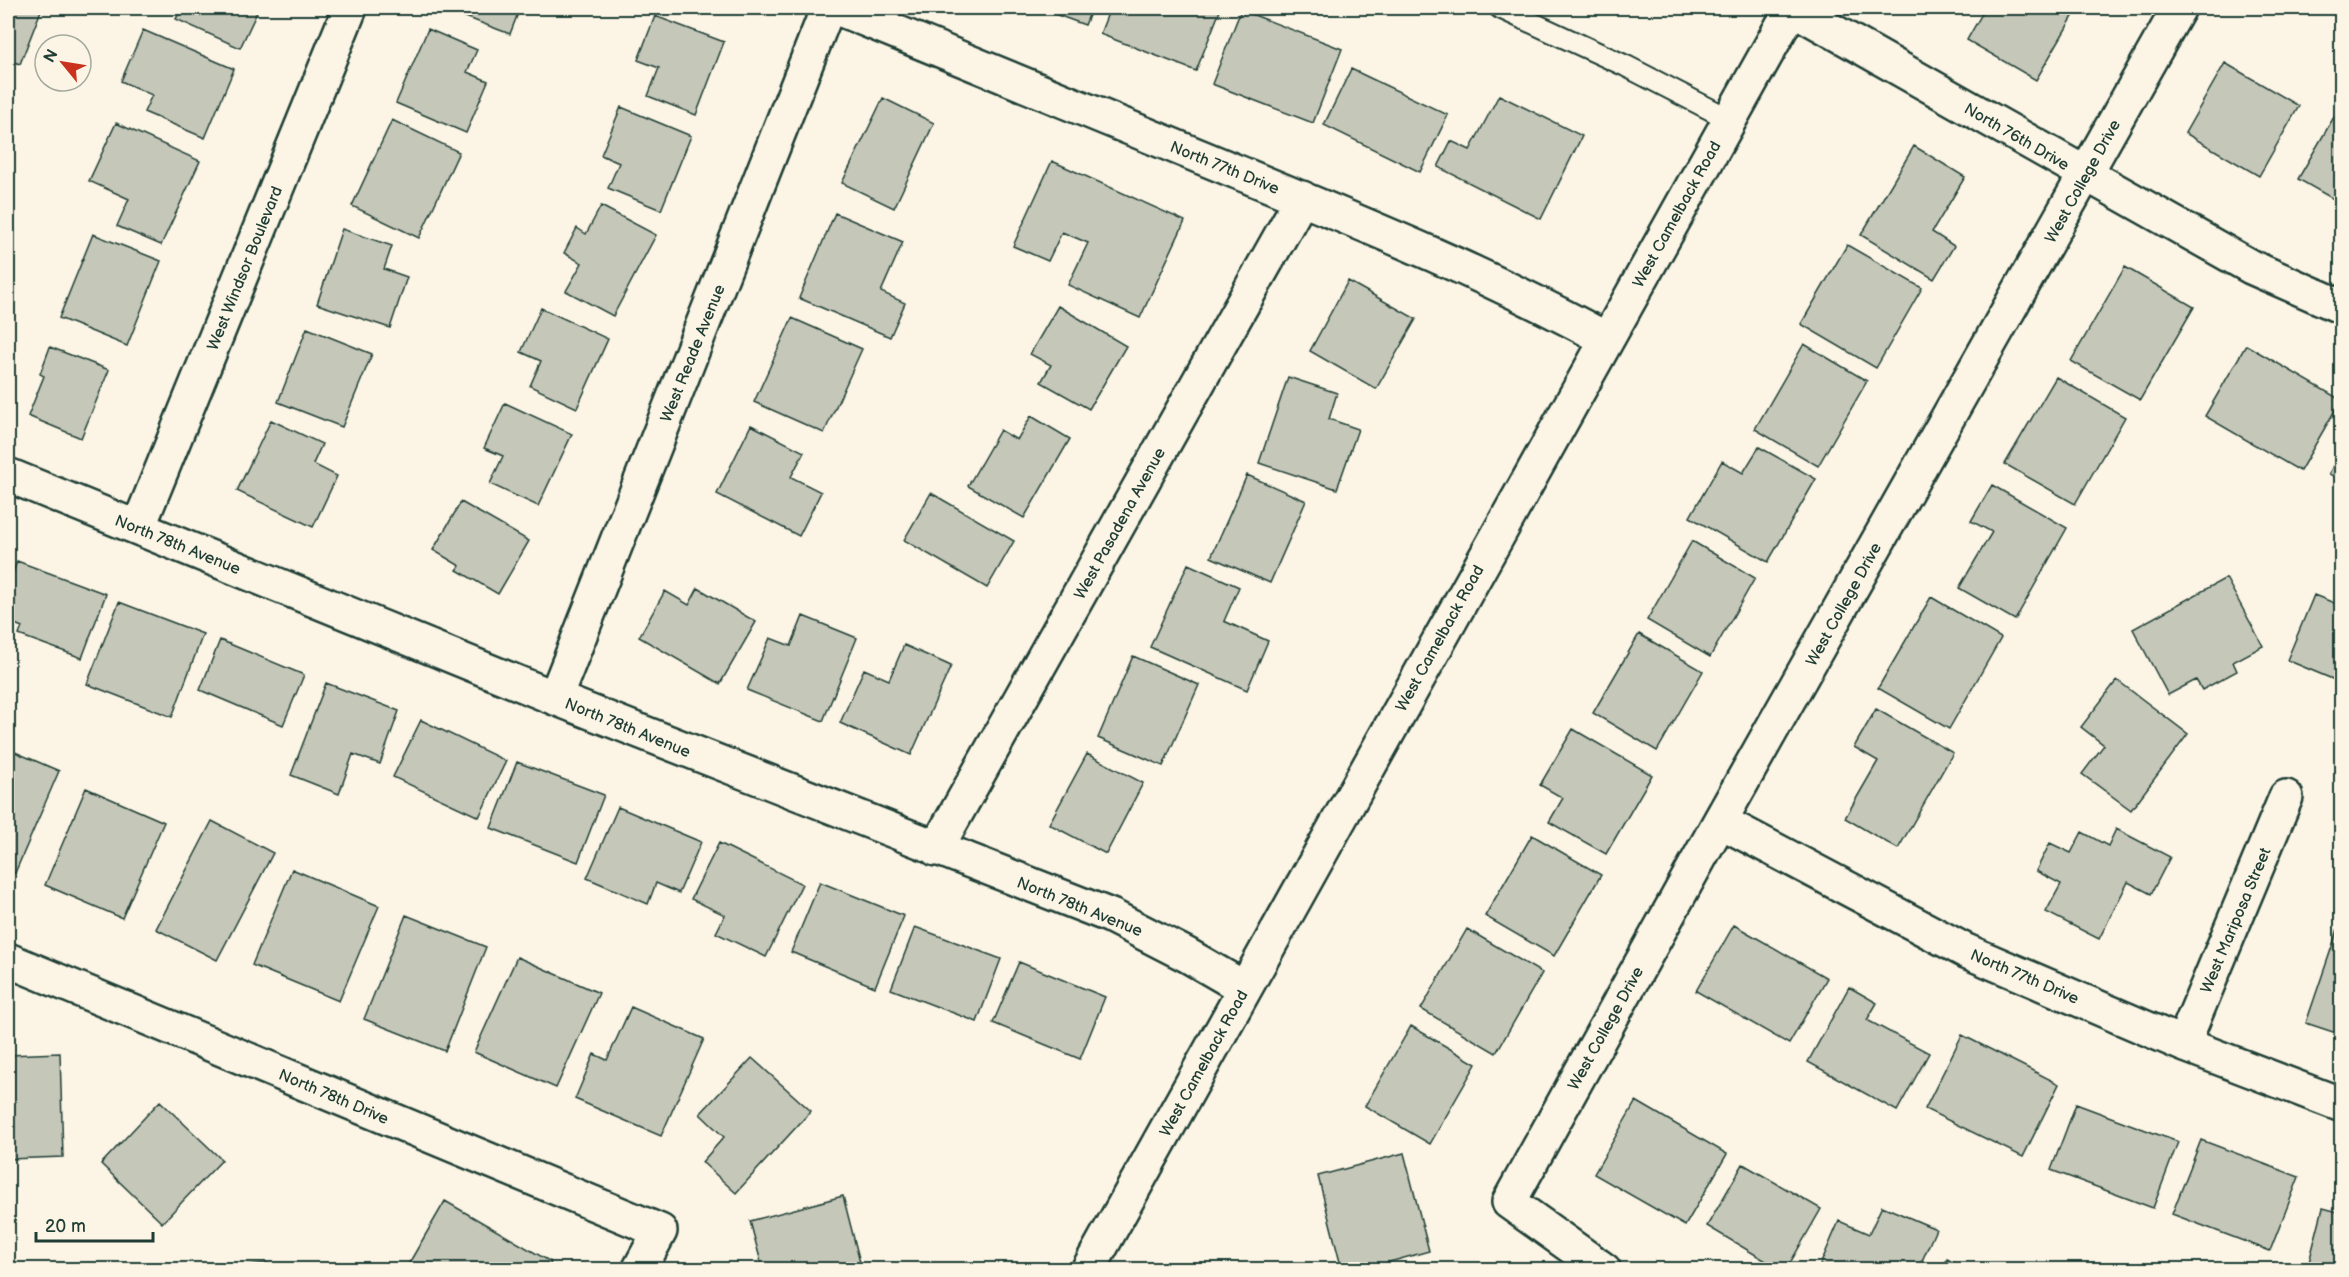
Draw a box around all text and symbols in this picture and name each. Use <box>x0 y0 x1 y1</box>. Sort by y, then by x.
north arrow <box>33 33 93 93</box>
text: N <box>40 46 63 66</box>
street label: North 76th Drive <box>1960 100 2073 175</box>
street label: West College Drive <box>2042 116 2125 247</box>
street label: North 77th Drive <box>1167 138 1282 199</box>
street label: West Camelback Road <box>1629 138 1725 291</box>
street label: West Windsor Boulevard <box>204 184 287 353</box>
street label: West Reade Avenue <box>657 281 730 425</box>
street label: West Pasadena Avenue <box>1071 444 1170 603</box>
street label: North 78th Avenue <box>112 512 243 579</box>
street label: West College Drive <box>1803 539 1886 670</box>
street label: West Camelback Road <box>1392 562 1488 715</box>
street label: North 78th Avenue <box>562 695 693 762</box>
street label: West Mariposa Street <box>2197 845 2276 996</box>
street label: North 78th Avenue <box>1014 874 1145 941</box>
street label: North 77th Drive <box>1967 946 2082 1009</box>
street label: West College Drive <box>1565 963 1648 1094</box>
street label: West Camelback Road <box>1156 987 1252 1140</box>
street label: North 78th Drive <box>276 1066 392 1129</box>
scale bar <box>36 1205 153 1243</box>
text: 20 m <box>45 1216 86 1237</box>

